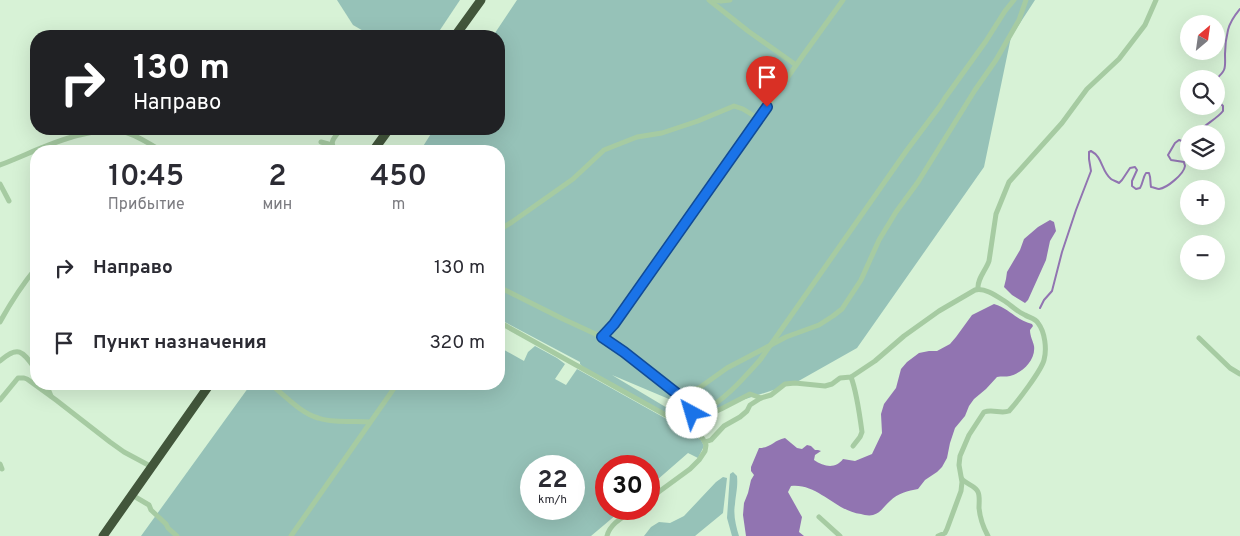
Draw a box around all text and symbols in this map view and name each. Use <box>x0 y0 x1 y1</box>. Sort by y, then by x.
north arrow <box>1180 15 1225 60</box>
map controls <box>1180 15 1225 280</box>
text: 130 m <box>133 47 230 91</box>
icon: right <box>50 50 115 115</box>
pin <box>746 56 788 107</box>
icon: arrive <box>753 63 781 91</box>
button: search <box>1180 70 1225 115</box>
text: Направо <box>133 90 221 117</box>
button: layers <box>1180 125 1225 170</box>
text: 10:45 <box>108 159 184 196</box>
text: 2 <box>268 159 287 196</box>
text: 450 <box>370 159 427 196</box>
button: + <box>1180 180 1225 225</box>
text: Прибытие <box>108 195 185 215</box>
text: мин <box>262 195 292 215</box>
text: m <box>392 195 405 215</box>
button: − <box>1180 235 1225 280</box>
icon: right <box>50 254 78 282</box>
text: Направо <box>93 256 173 280</box>
text: 130 m <box>434 256 485 280</box>
icon: arrive <box>50 329 78 357</box>
text: Пункт назначения <box>93 331 267 355</box>
text: 320 m <box>430 331 485 355</box>
position arrow <box>665 386 717 438</box>
speed limit sign: 30 <box>595 455 660 520</box>
text: 22 <box>537 465 568 497</box>
text: km/h <box>538 492 567 508</box>

